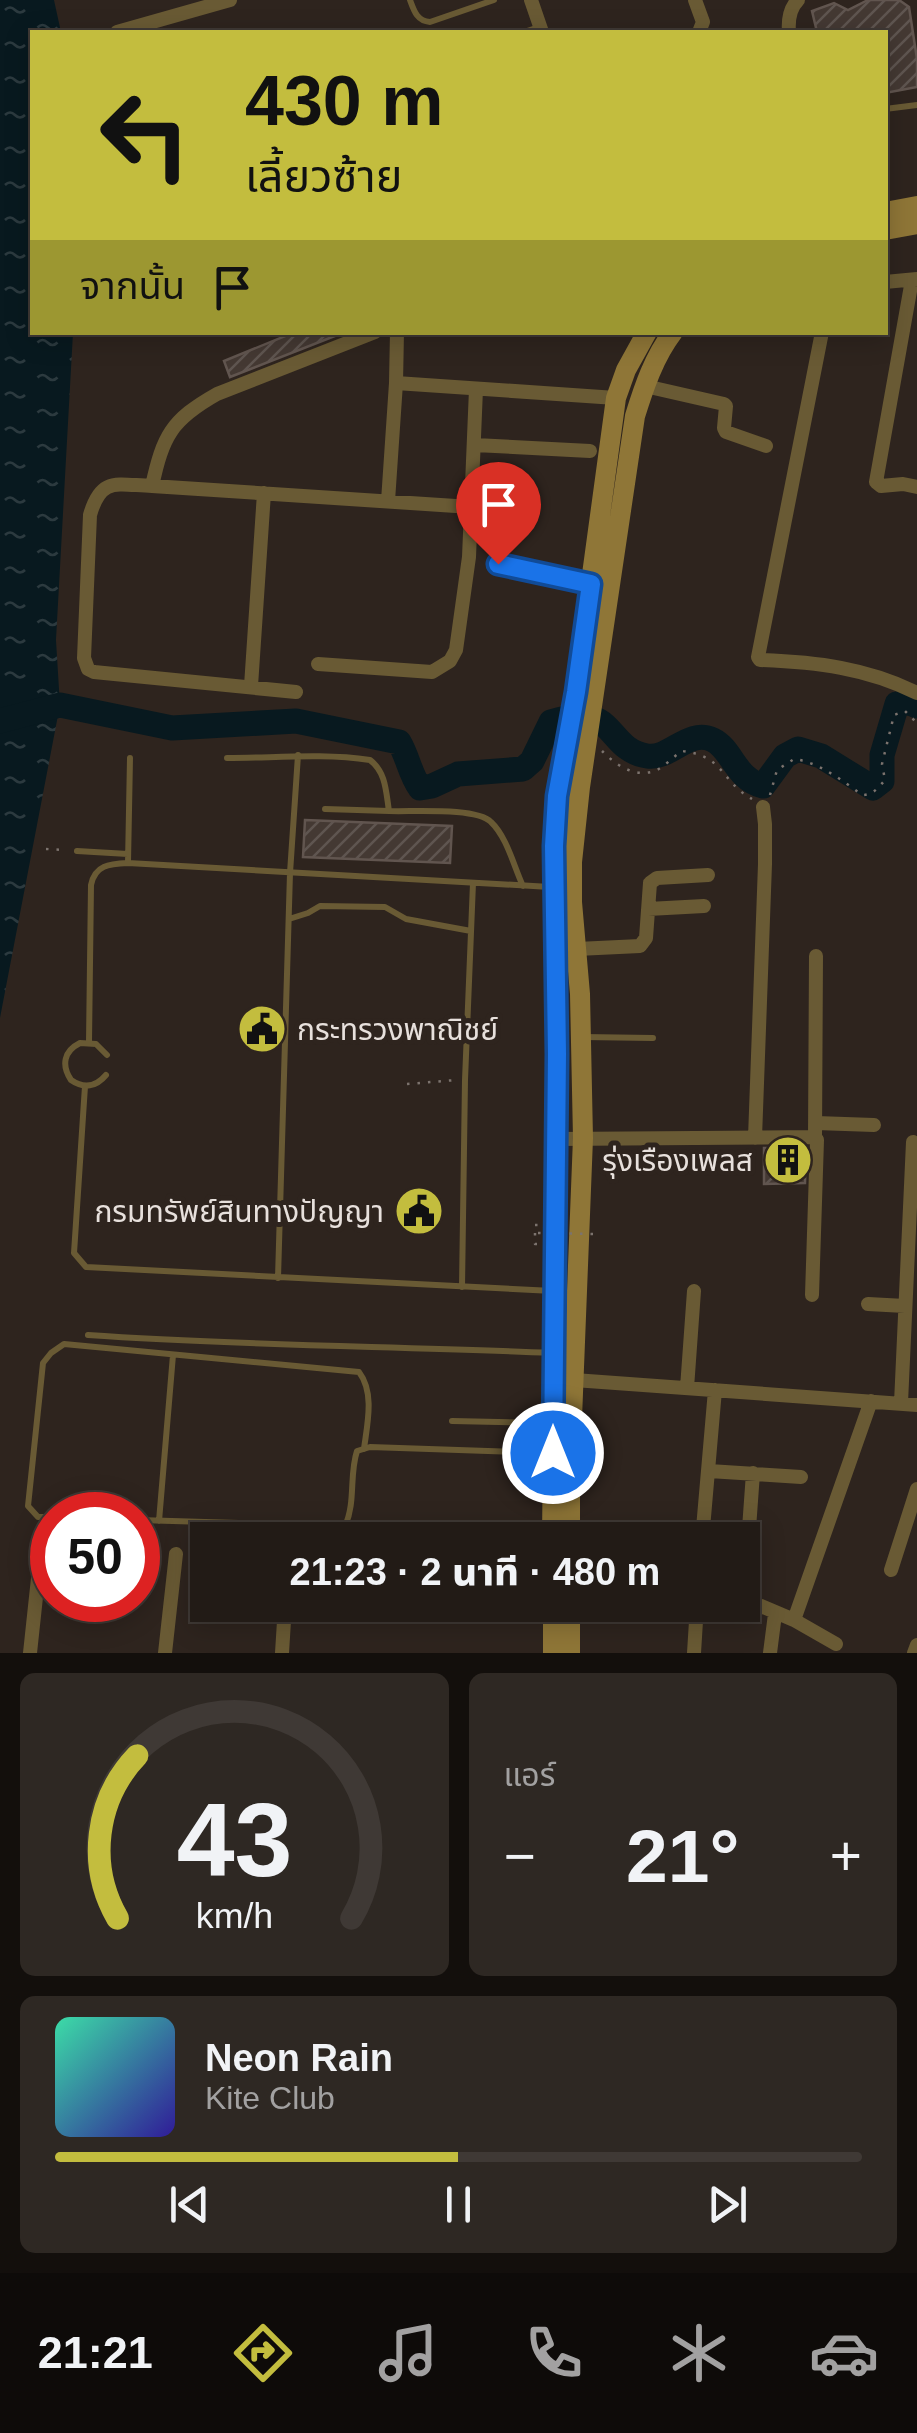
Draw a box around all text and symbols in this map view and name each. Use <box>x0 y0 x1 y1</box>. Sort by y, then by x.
text: 430 m <box>245 62 443 140</box>
icon: left <box>80 70 210 200</box>
text: เลี้ยวซ้าย <box>245 151 402 202</box>
icon: arrive <box>205 260 260 315</box>
text: จากนั้น <box>80 265 185 307</box>
pin <box>456 462 541 565</box>
icon: arrive <box>471 477 526 532</box>
public building icon: กระทรวงพาณิชย์ <box>236 1003 288 1055</box>
place label: กระทรวงพาณิชย์ <box>297 1013 498 1046</box>
building icon: รุ่งเรืองเพลส <box>762 1134 814 1186</box>
place label: รุ่งเรืองเพลส <box>602 1144 753 1179</box>
public building icon: กรมทรัพย์สินทางปัญญา <box>393 1185 445 1237</box>
place label: กรมทรัพย์สินทางปัญญา <box>94 1195 384 1228</box>
position arrow <box>501 1401 605 1505</box>
speed limit sign: 50 <box>30 1492 160 1622</box>
text: 21:23 · 2 นาที · 480 m <box>290 1551 660 1593</box>
text: แอร์ <box>504 1757 555 1793</box>
text: 43 <box>176 1782 292 1898</box>
text: 21° <box>626 1814 739 1898</box>
text: − <box>504 1825 536 1887</box>
text: + <box>830 1825 862 1887</box>
text: km/h <box>196 1896 273 1936</box>
text: Neon Rain <box>205 2037 393 2079</box>
text: Kite Club <box>205 2080 335 2116</box>
icon: previous <box>162 2177 217 2232</box>
icon: pause <box>431 2177 486 2232</box>
icon: next <box>700 2177 755 2232</box>
icon: directions <box>228 2318 298 2388</box>
icon: music <box>373 2318 443 2388</box>
icon: phone <box>519 2318 589 2388</box>
icon: climate <box>664 2318 734 2388</box>
icon: car <box>809 2318 879 2388</box>
text: 21:21 <box>38 2327 153 2378</box>

